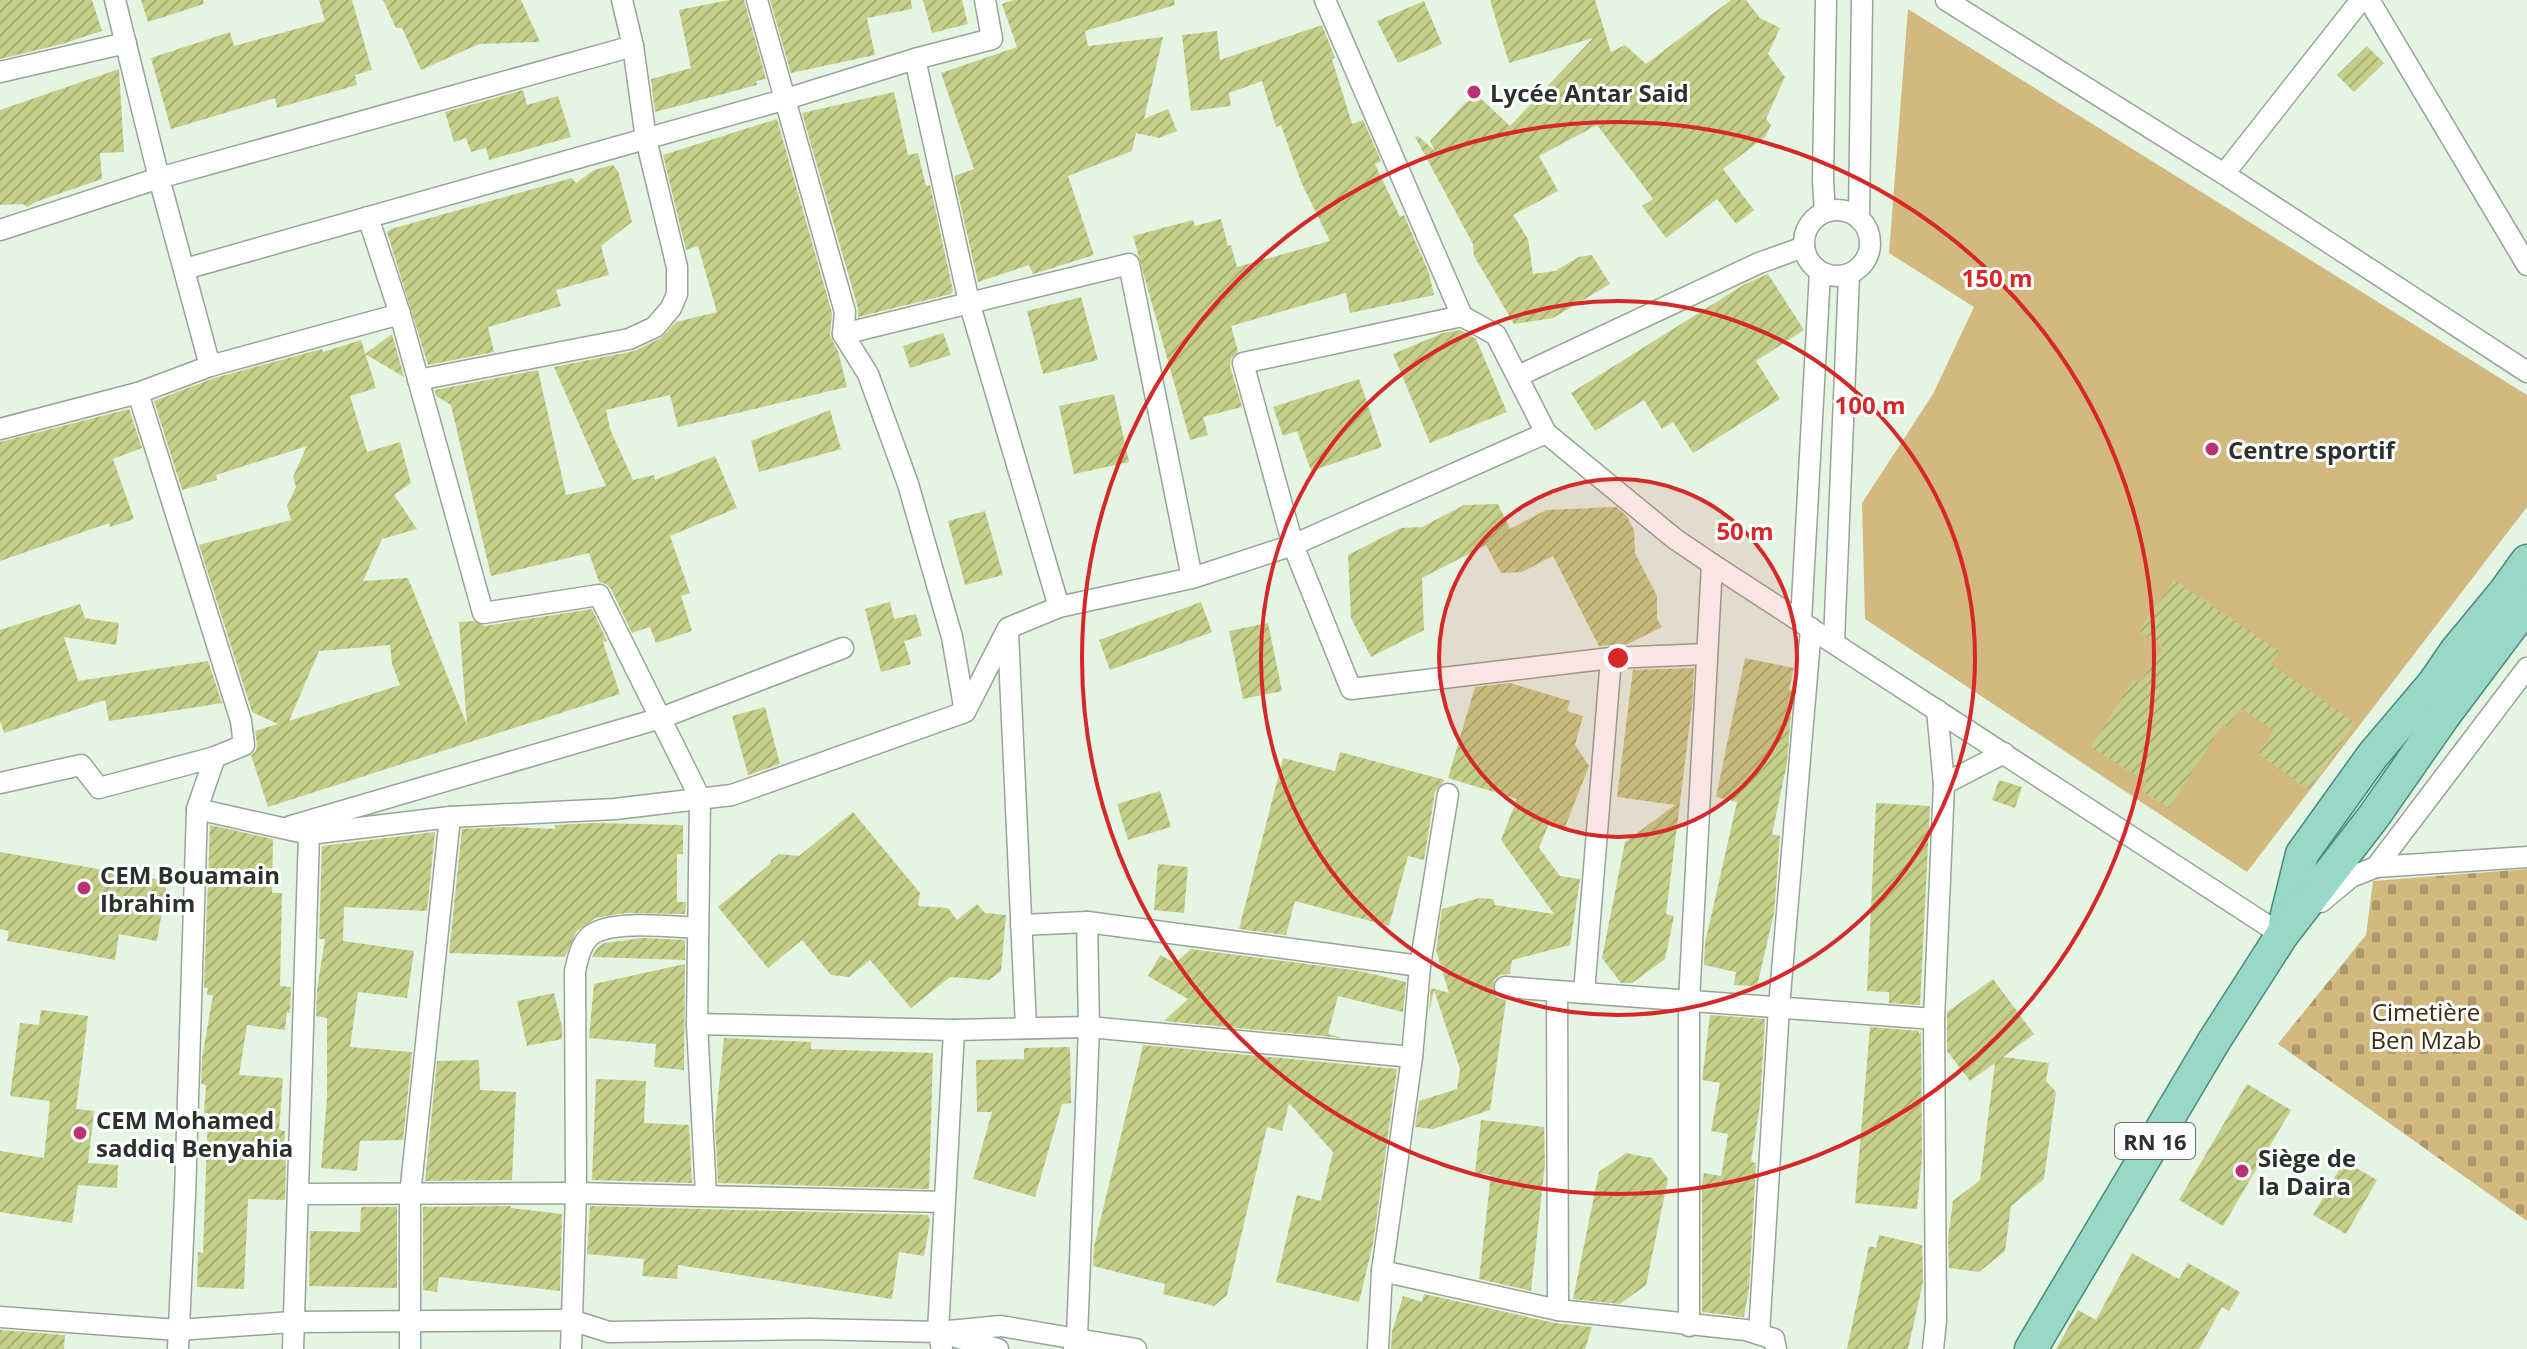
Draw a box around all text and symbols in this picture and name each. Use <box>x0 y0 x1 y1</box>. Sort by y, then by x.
place label: Lycée Antar Said <box>1490 76 1689 109</box>
marker: Lycée Antar Said <box>1465 83 1483 101</box>
text: 150 m <box>1962 261 2032 294</box>
text: 100 m <box>1835 388 1905 421</box>
place label: Centre sportif <box>2228 433 2397 466</box>
marker: Centre sportif <box>2203 440 2221 458</box>
text: 50 m <box>1716 514 1774 547</box>
centre of rings <box>1604 644 1632 672</box>
place label: CEM Bouamain Ibrahim <box>100 858 280 919</box>
marker: CEM Bouamain Ibrahim <box>75 879 93 897</box>
park label: Cimetière Ben Mzab <box>2371 995 2481 1056</box>
place label: CEM Mohamed saddiq Benyahia <box>96 1103 293 1164</box>
road number: RN 16 <box>2115 1123 2195 1159</box>
marker: CEM Mohamed saddiq Benyahia <box>71 1124 89 1142</box>
place label: Siège de la Daira <box>2258 1141 2356 1202</box>
marker: Siège de la Daira <box>2233 1162 2251 1180</box>

